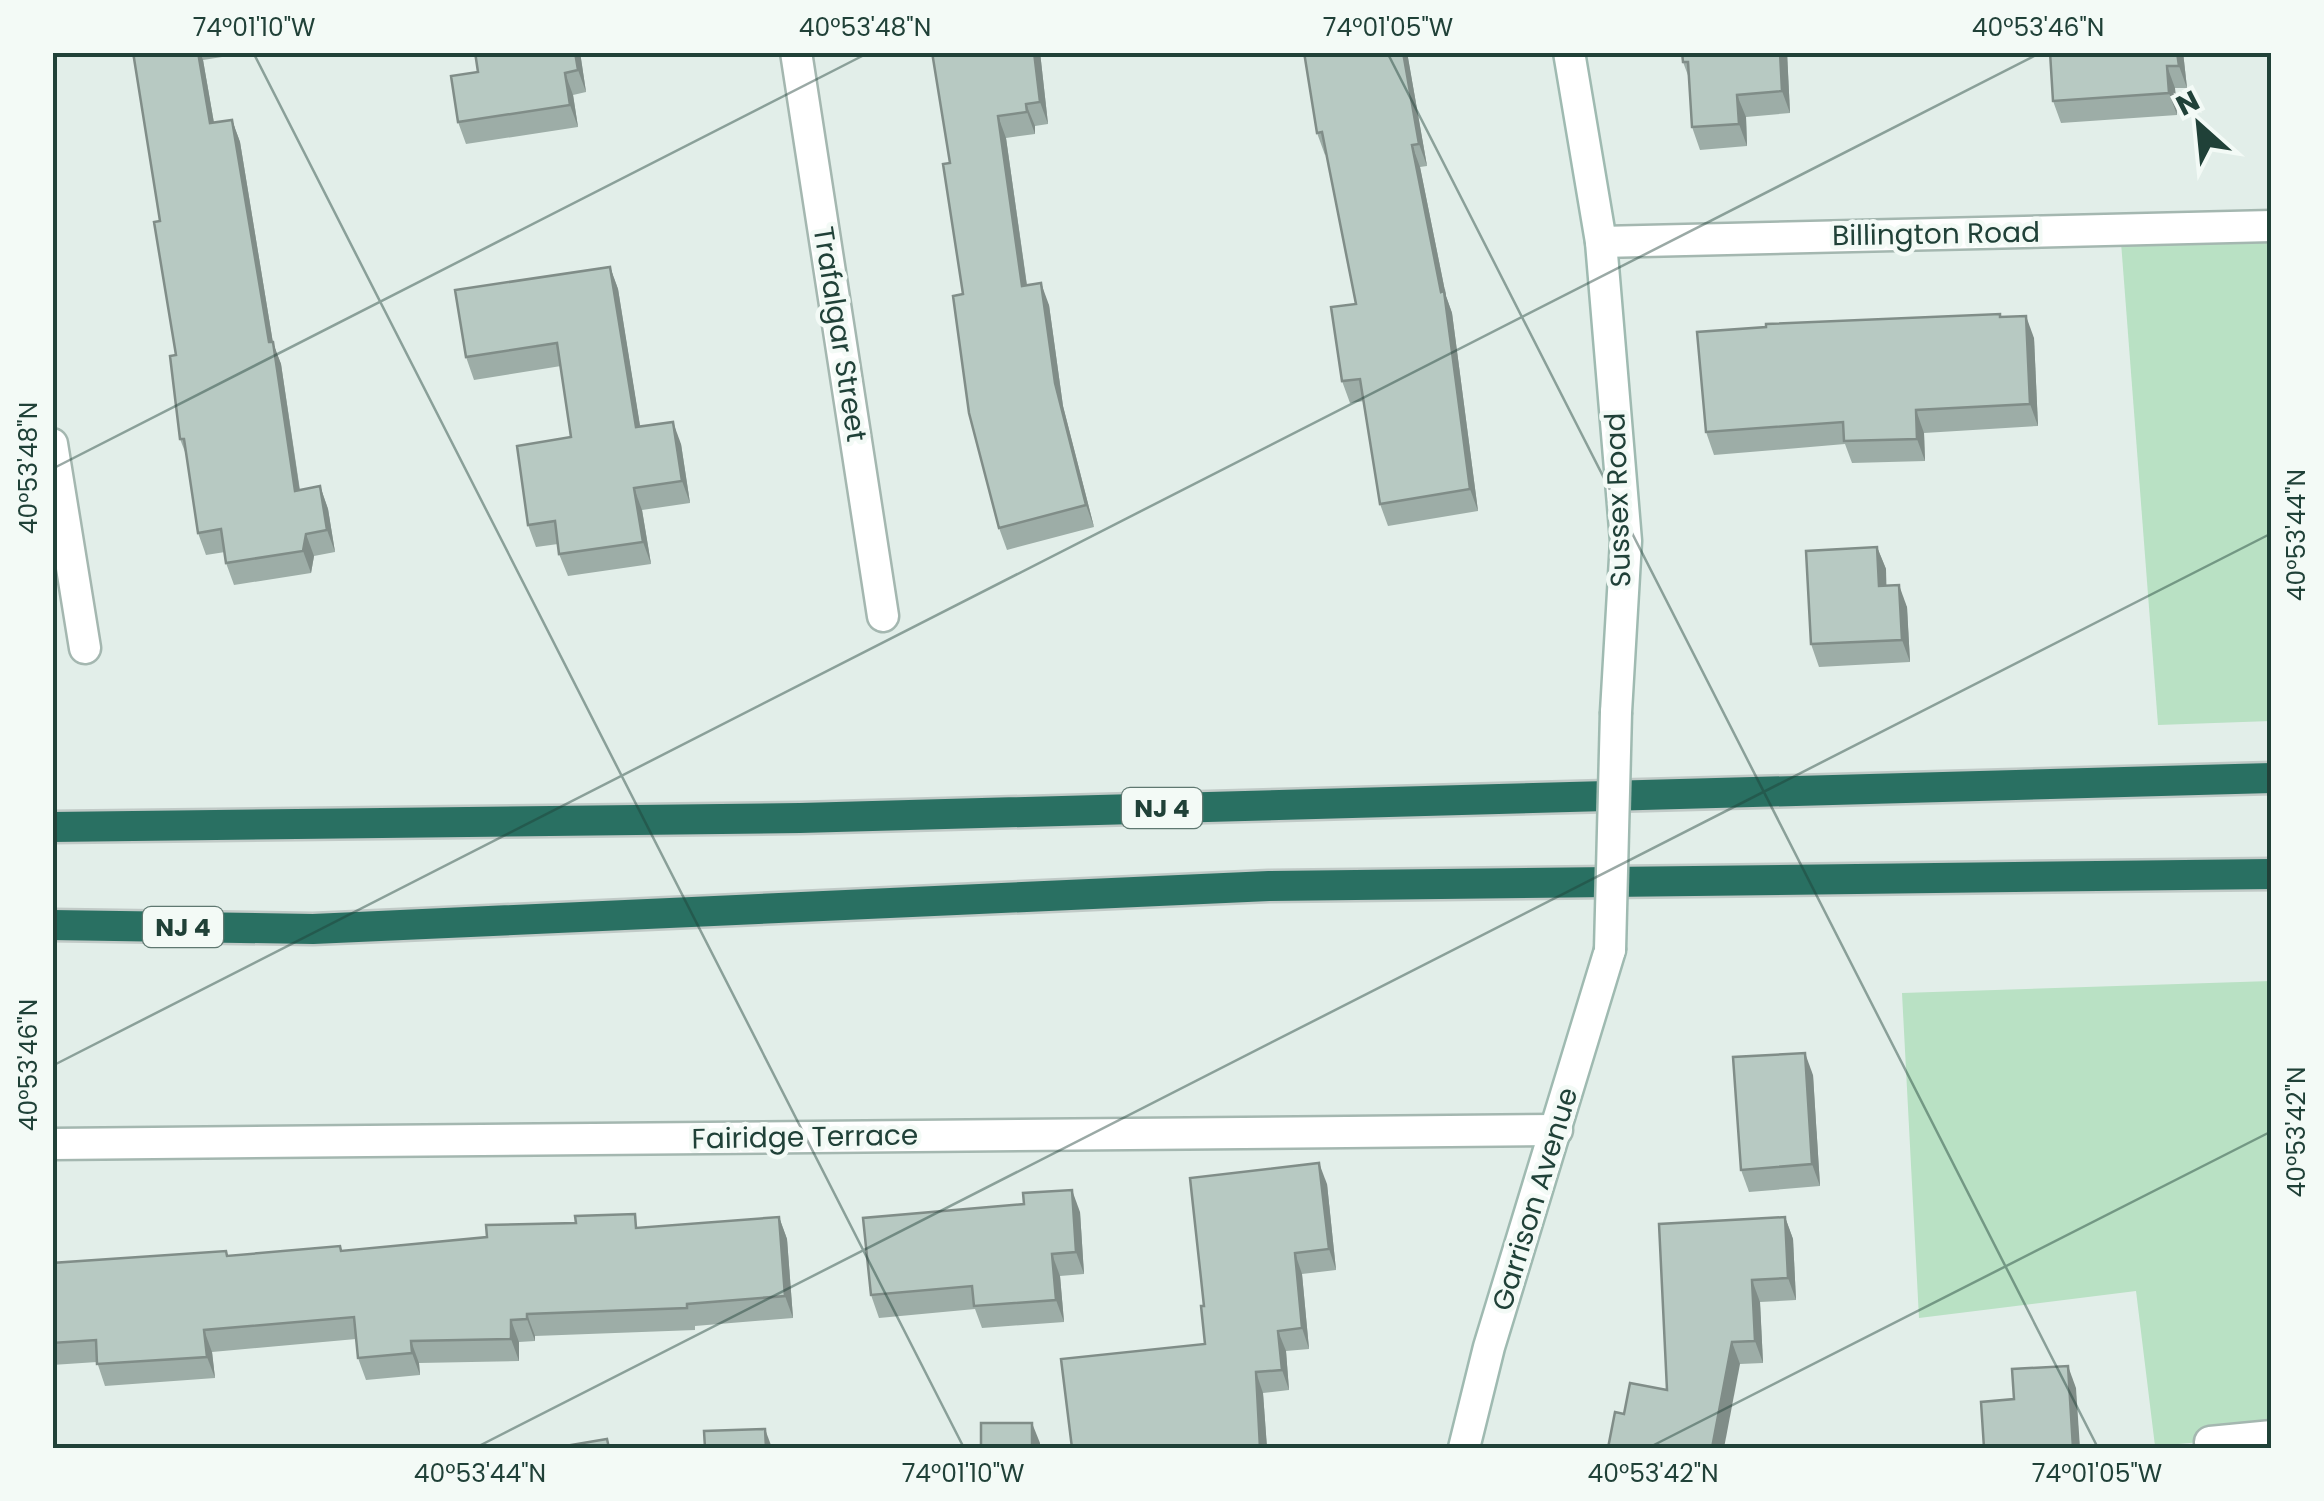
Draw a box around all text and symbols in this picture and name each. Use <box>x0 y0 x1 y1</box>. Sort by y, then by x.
text: 74°01'10"W <box>193 10 315 45</box>
text: 40°53'48"N <box>799 10 931 45</box>
text: 74°01'05"W <box>1323 10 1453 45</box>
text: 40°53'46"N <box>1972 10 2104 45</box>
north arrow <box>2149 75 2249 175</box>
text: N <box>2170 81 2206 125</box>
street label: Billington Road <box>1832 213 2040 255</box>
street label: Trafalgar Street <box>804 224 876 444</box>
text: 40°53'48"N <box>11 402 46 534</box>
street label: Sussex Road <box>1595 412 1641 588</box>
text: 40°53'44"N <box>2279 469 2314 601</box>
road number: NJ 4 <box>1122 788 1202 828</box>
road number: NJ 4 <box>143 907 223 947</box>
text: 40°53'46"N <box>11 999 46 1131</box>
text: 40°53'42"N <box>2279 1066 2314 1198</box>
street label: Garrison Avenue <box>1483 1083 1587 1315</box>
street label: Fairidge Terrace <box>691 1116 919 1158</box>
text: 40°53'44"N <box>414 1456 546 1491</box>
text: 74°01'10"W <box>902 1456 1024 1491</box>
text: 40°53'42"N <box>1587 1456 1719 1491</box>
text: 74°01'05"W <box>2032 1456 2162 1491</box>

